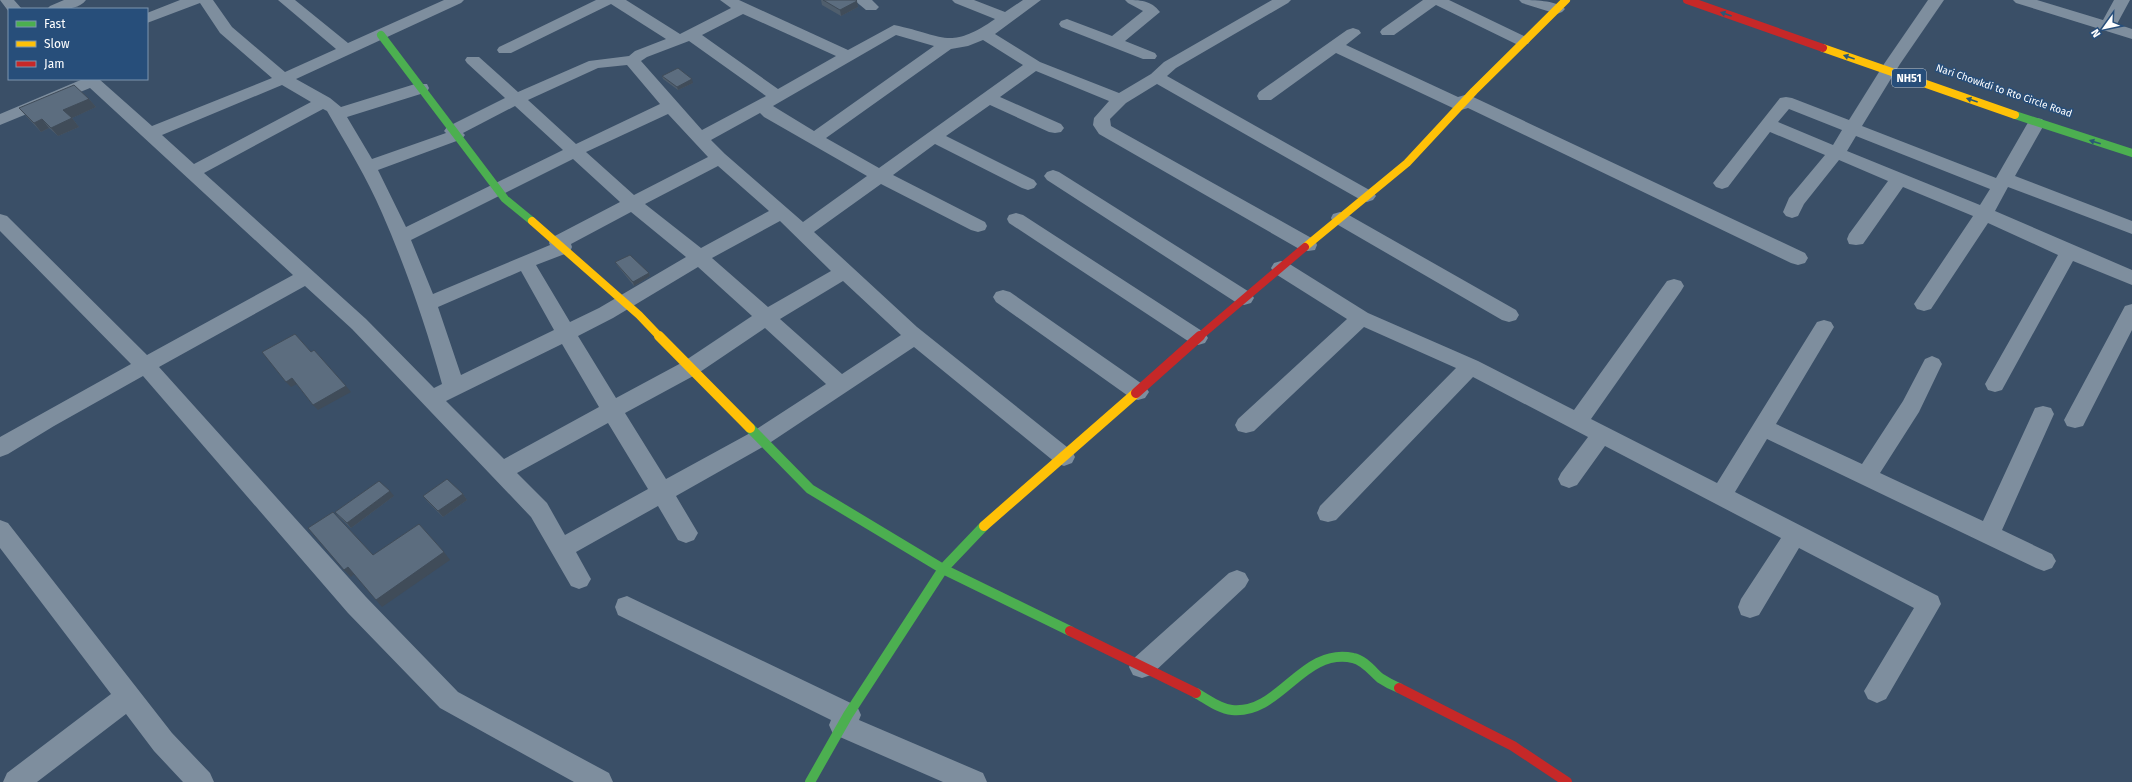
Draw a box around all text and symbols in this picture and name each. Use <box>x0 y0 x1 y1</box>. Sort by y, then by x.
legend <box>8 8 148 80</box>
north arrow <box>2084 8 2124 48</box>
one-way arrow <box>1720 11 1732 17</box>
text: Fast <box>44 17 66 31</box>
text: N <box>2089 27 2103 40</box>
text: Slow <box>44 37 70 51</box>
one-way arrow <box>1843 54 1855 60</box>
text: Jam <box>44 57 64 71</box>
street label: Nari Chowkdi to Rto Circle Road <box>1934 62 2074 120</box>
road number: NH51 <box>1892 69 1926 87</box>
one-way arrow <box>1965 97 1977 103</box>
one-way arrow <box>2088 138 2100 144</box>

